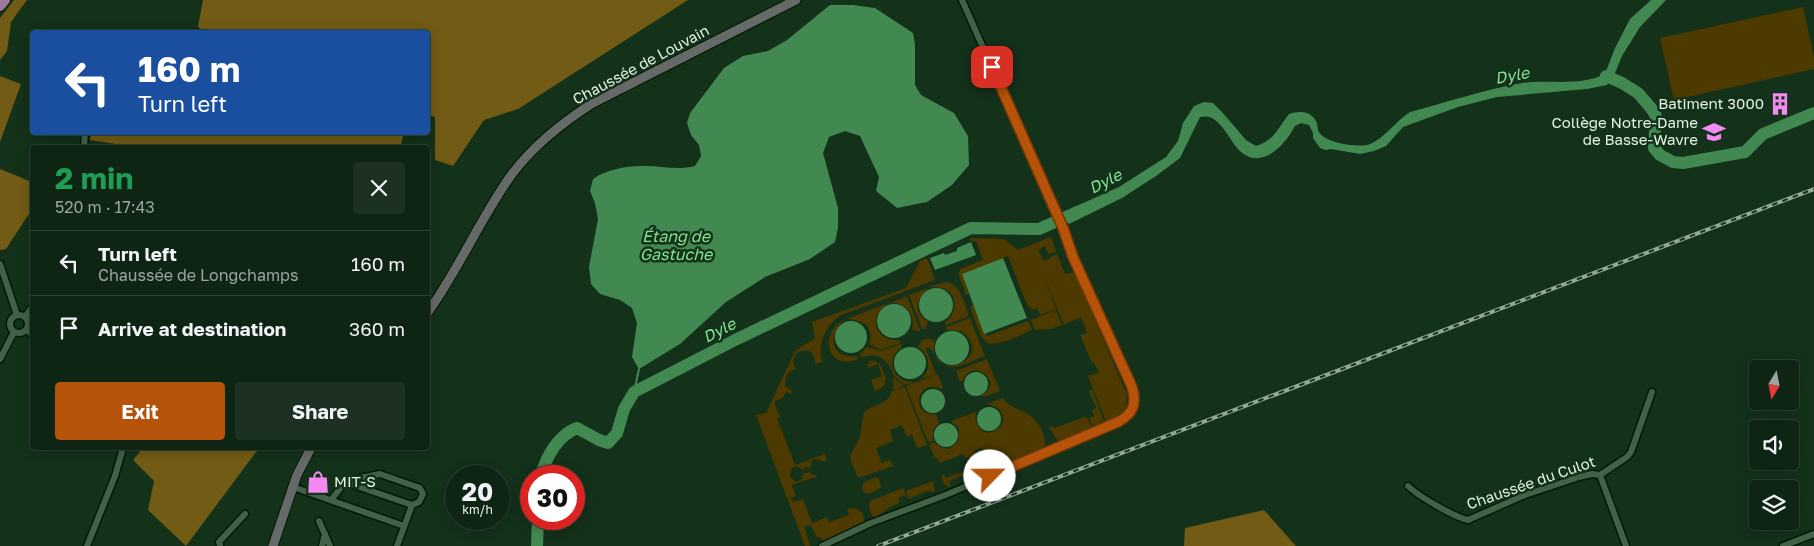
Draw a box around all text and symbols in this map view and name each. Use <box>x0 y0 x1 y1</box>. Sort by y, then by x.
street label: Chaussée de Louvain <box>569 21 712 108</box>
pin <box>971 46 1013 88</box>
text: 160 m <box>138 48 240 90</box>
icon: left <box>55 50 120 115</box>
icon: arrive <box>978 53 1006 81</box>
water label: Dyle <box>1493 62 1532 88</box>
text: Turn left <box>138 90 227 117</box>
building icon: Batiment 3000 <box>1767 91 1793 117</box>
place label: Batiment 3000 <box>1658 94 1764 112</box>
place label: Collège Notre-Dame de Basse-Wavre <box>1552 113 1698 148</box>
school or university icon: Collège Notre-Dame de Basse-Wavre <box>1701 119 1727 145</box>
text: 2 min <box>55 160 133 196</box>
button: close <box>353 162 405 214</box>
water label: Dyle <box>1085 164 1126 198</box>
text: 520 m · 17:43 <box>55 197 155 217</box>
water label: Étang de Gastuche <box>640 226 714 264</box>
text: Turn left <box>98 242 177 265</box>
icon: left <box>55 249 83 277</box>
text: 160 m <box>351 252 405 275</box>
text: Chaussée de Longchamps <box>98 265 298 285</box>
water label: Dyle <box>699 313 740 347</box>
icon: arrive <box>55 314 83 342</box>
text: Arrive at destination <box>98 317 286 340</box>
text: 360 m <box>349 317 405 340</box>
north arrow <box>1749 360 1799 410</box>
map controls <box>1749 360 1799 530</box>
button: Exit <box>55 382 225 440</box>
button: Share <box>235 382 405 440</box>
button: sound <box>1749 420 1799 470</box>
position arrow <box>963 449 1015 501</box>
street label: Chaussée du Culot <box>1464 452 1597 513</box>
speed limit sign: 30 <box>520 465 585 530</box>
shop icon: MIT-S <box>305 469 331 495</box>
place label: MIT-S <box>334 472 376 490</box>
text: 20 <box>462 476 493 507</box>
button: layers <box>1749 480 1799 530</box>
text: km/h <box>462 502 493 517</box>

